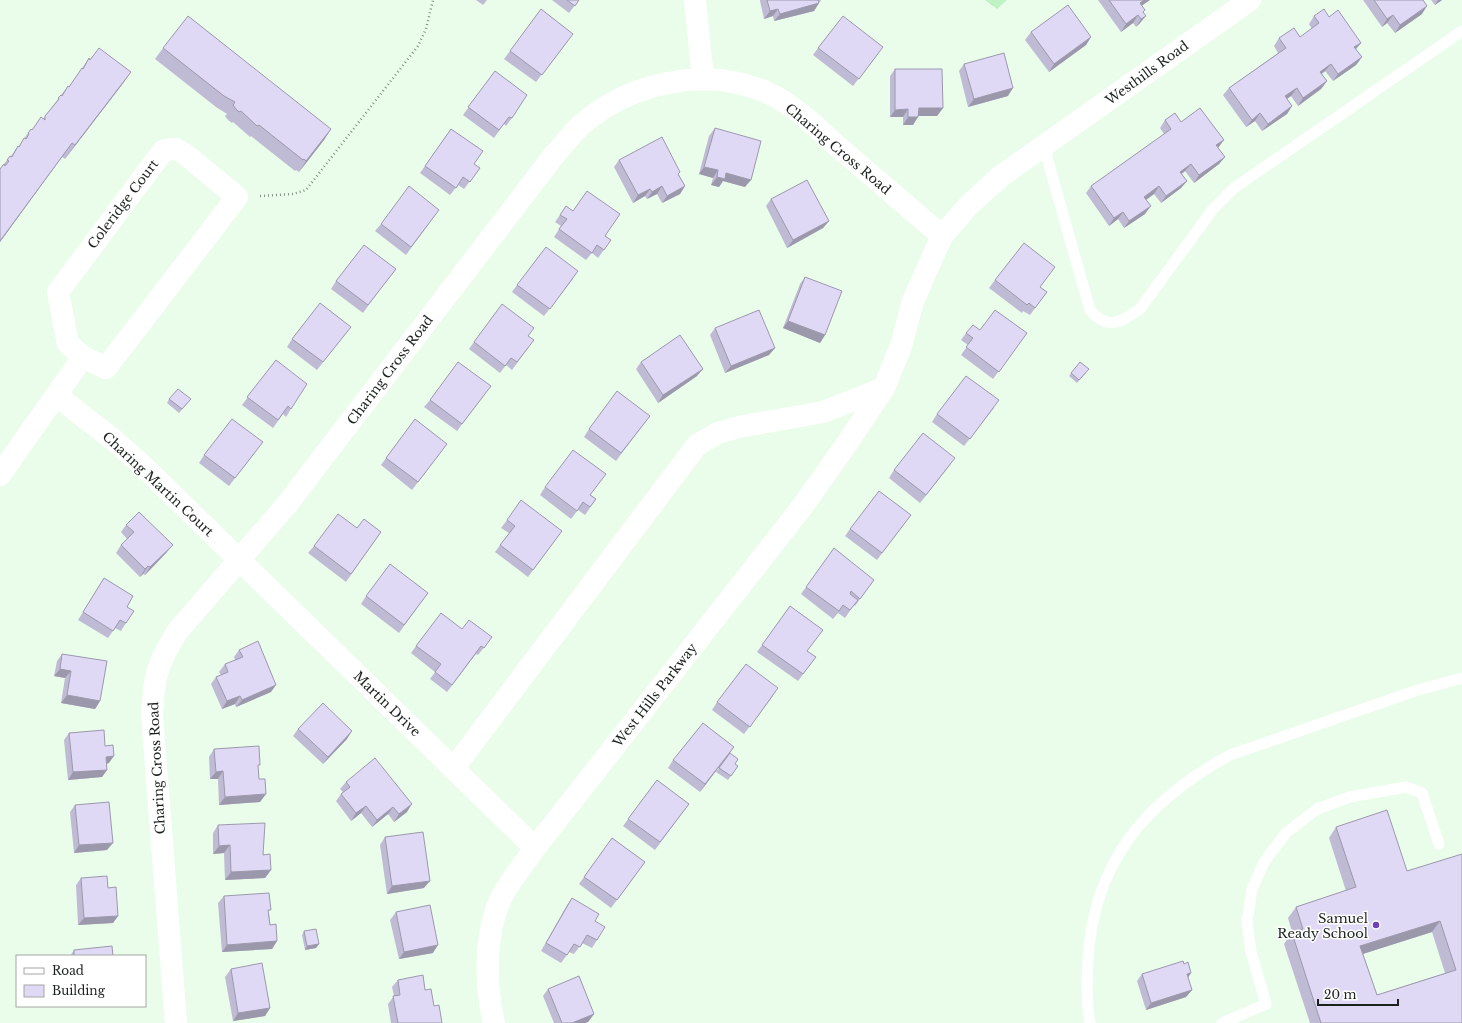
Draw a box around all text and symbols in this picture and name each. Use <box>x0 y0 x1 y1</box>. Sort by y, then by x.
street label: Westhills Road <box>1101 37 1192 109</box>
street label: Charing Cross Road <box>782 100 894 198</box>
street label: Coleridge Court <box>84 156 162 252</box>
street label: Charing Cross Road <box>343 312 437 428</box>
street label: Charing Martin Court <box>99 428 217 540</box>
street label: West Hills Parkway <box>609 639 701 751</box>
street label: Martin Drive <box>350 668 424 740</box>
street label: Charing Cross Road <box>145 701 169 835</box>
place label: Samuel Ready School <box>1277 910 1368 942</box>
marker: Samuel Ready School <box>1371 920 1381 930</box>
legend <box>16 955 146 1007</box>
text: Road <box>52 963 84 978</box>
scale bar <box>1318 981 1398 1007</box>
text: Building <box>52 983 106 998</box>
text: 20 m <box>1324 987 1356 1002</box>

